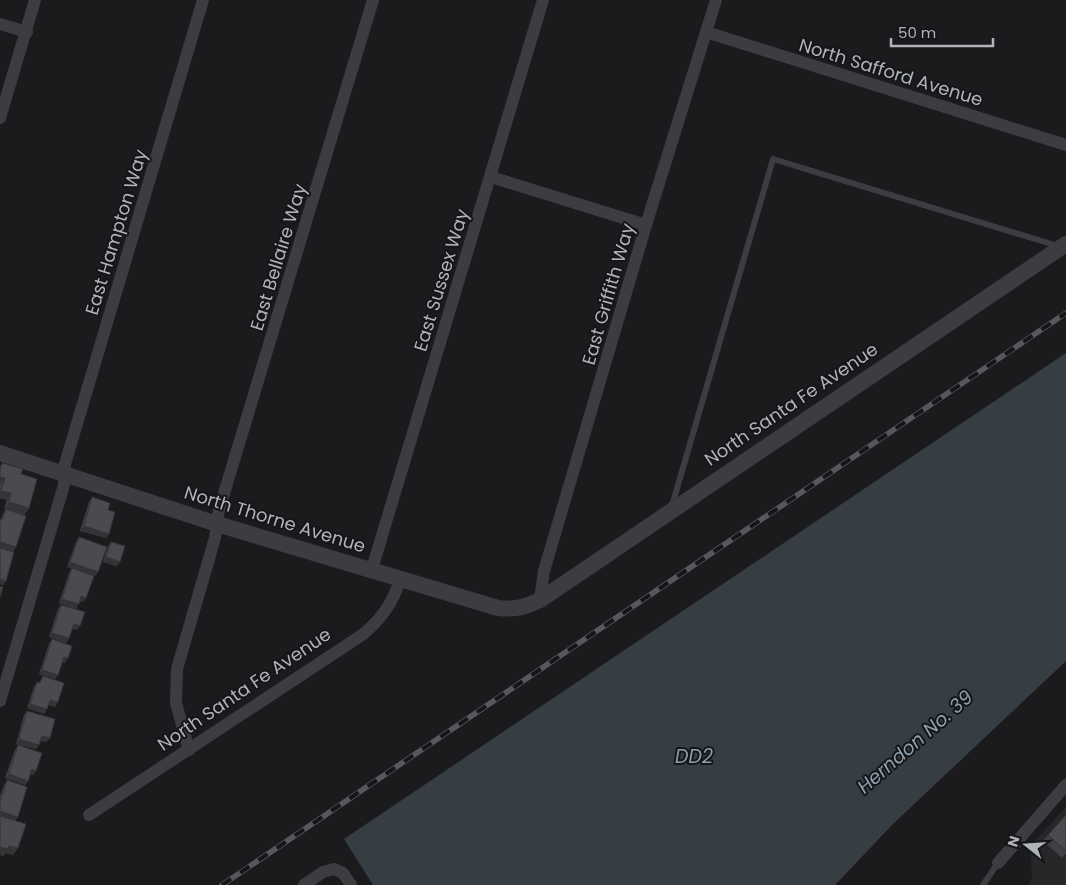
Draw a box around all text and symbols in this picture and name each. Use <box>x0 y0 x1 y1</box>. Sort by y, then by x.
scale bar <box>891 15 994 47</box>
text: 50 m <box>898 22 936 43</box>
street label: North Safford Avenue <box>796 32 986 112</box>
street label: East Hampton Way <box>79 146 153 318</box>
street label: East Bellaire Way <box>244 180 312 334</box>
street label: East Sussex Way <box>407 206 475 354</box>
street label: East Griffith Way <box>576 220 640 368</box>
street label: North Santa Fe Avenue <box>699 337 883 471</box>
street label: North Thorne Avenue <box>181 480 369 558</box>
street label: North Santa Fe Avenue <box>152 622 336 756</box>
water label: Herndon No. 39 <box>851 684 979 800</box>
water label: DD2 <box>675 743 713 770</box>
north arrow <box>1001 820 1051 870</box>
text: N <box>1002 833 1025 849</box>

